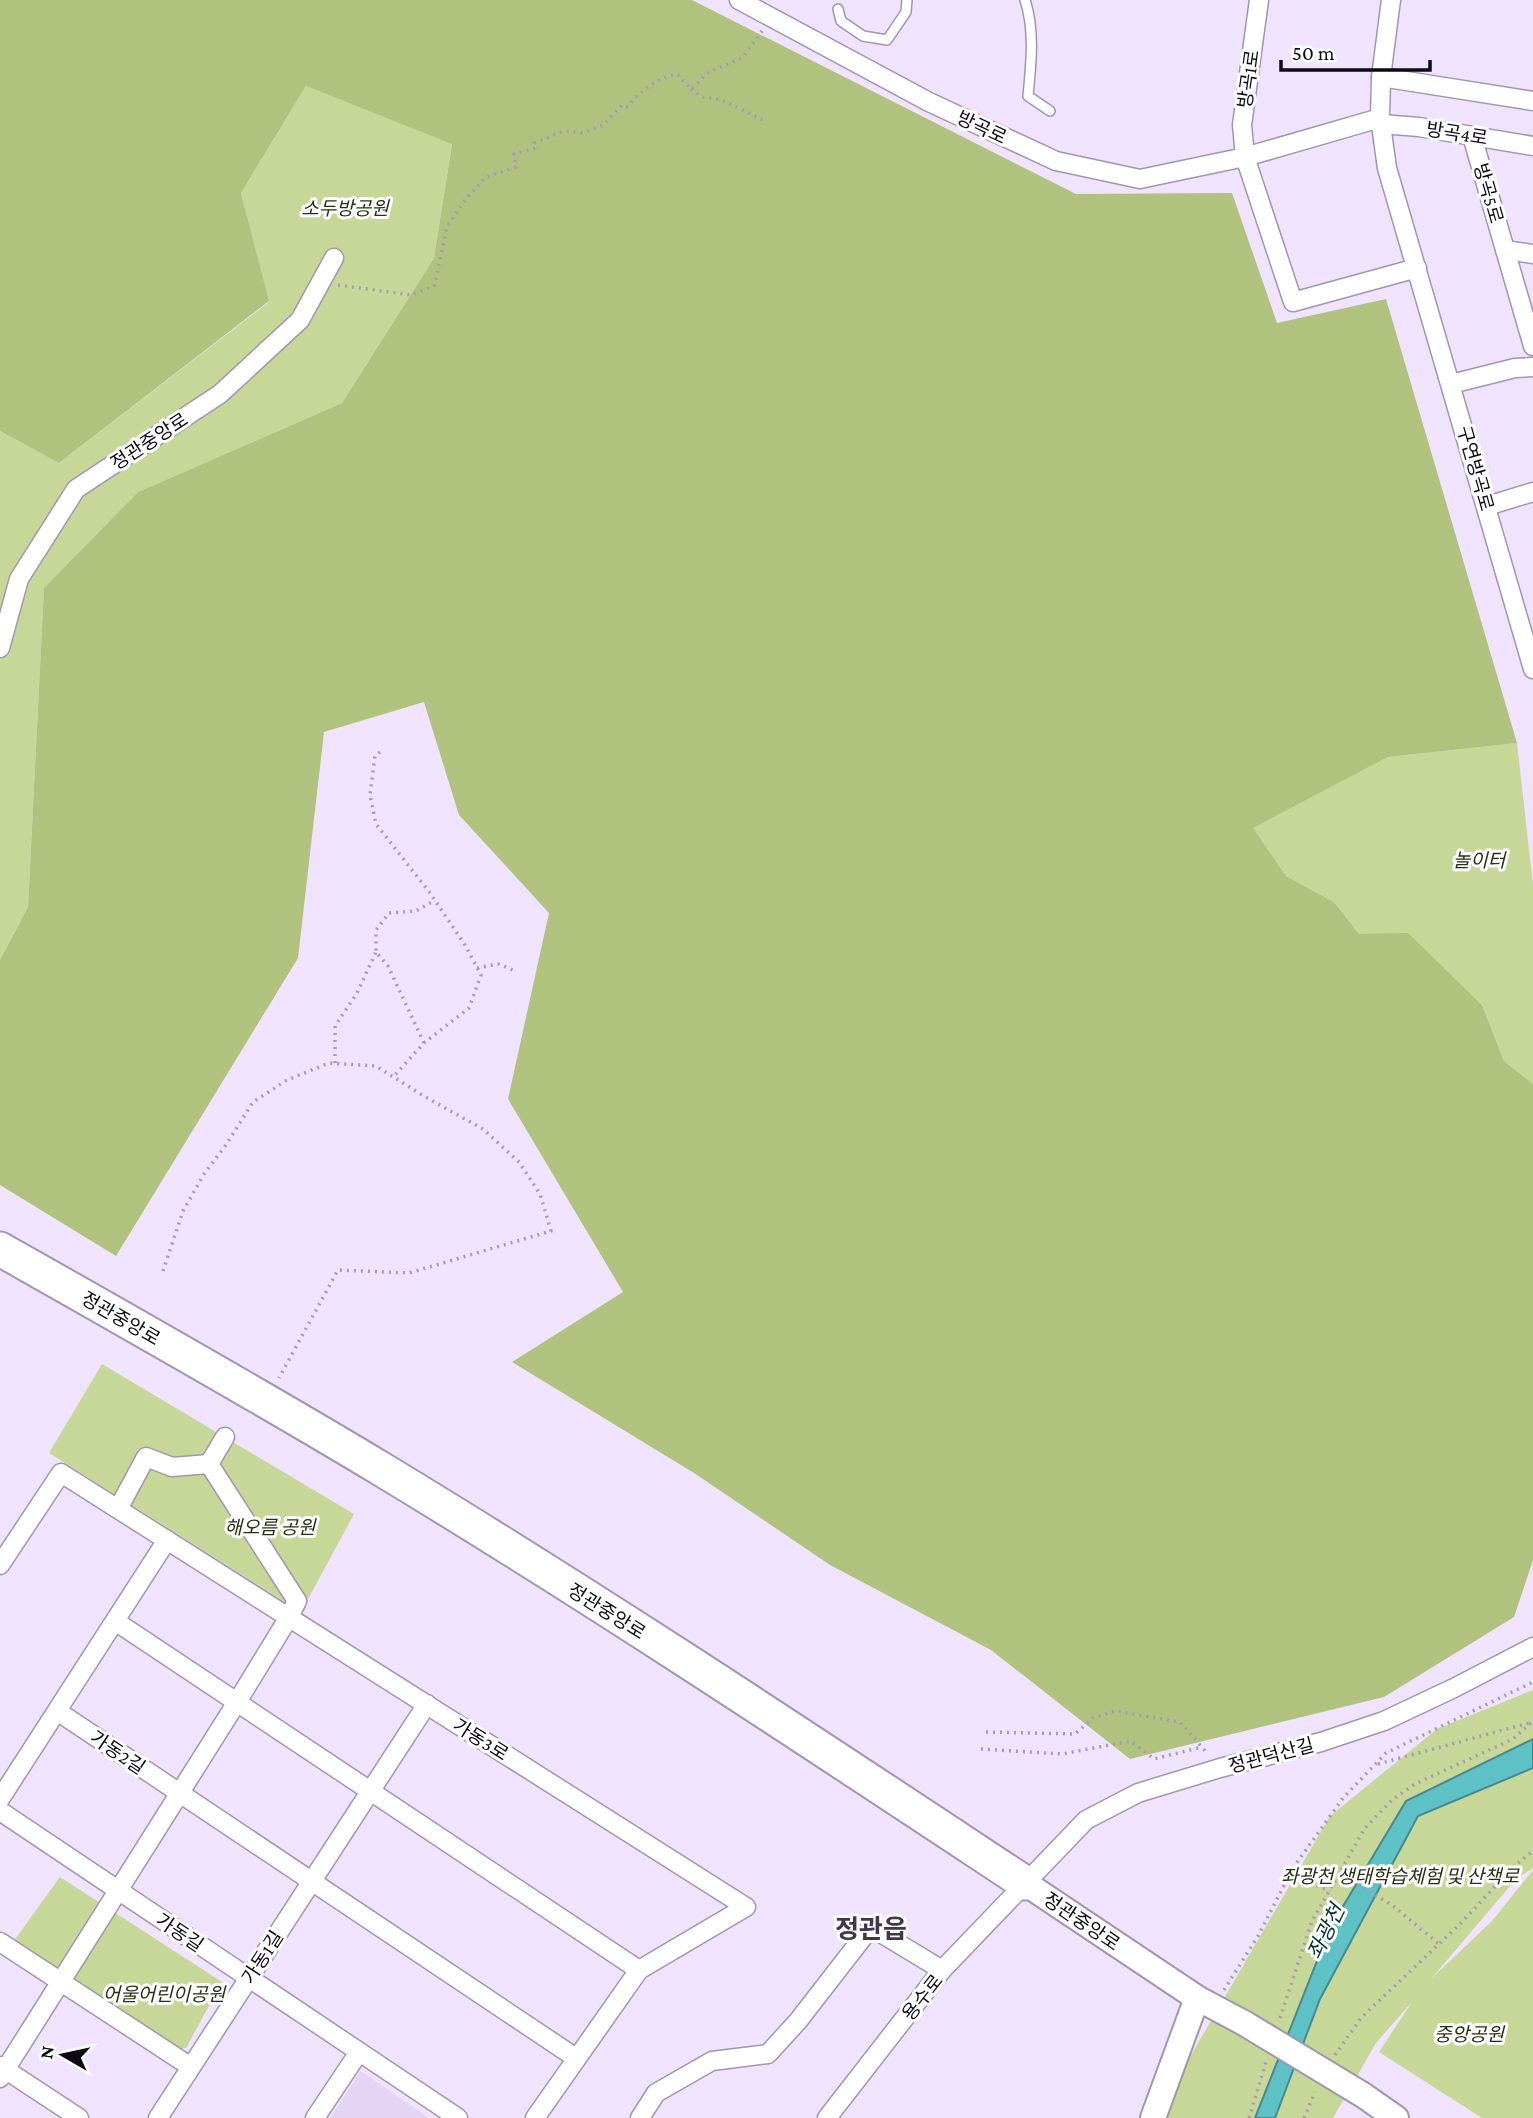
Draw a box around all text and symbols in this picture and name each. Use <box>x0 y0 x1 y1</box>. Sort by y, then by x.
scale bar <box>1281 28 1430 72</box>
text: 50 m <box>1292 41 1335 65</box>
street label: 방곡1로 <box>1234 49 1263 110</box>
street label: 방곡로 <box>954 107 1010 148</box>
street label: 방곡4로 <box>1425 118 1489 149</box>
street label: 방곡5로 <box>1470 161 1507 226</box>
park label: 소두방공원 <box>301 198 390 219</box>
street label: 정관중앙로 <box>107 409 192 474</box>
street label: 구연방곡로 <box>1453 423 1498 513</box>
park label: 놀이터 <box>1453 850 1508 871</box>
street label: 정관중앙로 <box>78 1287 164 1349</box>
park label: 해오름 공원 <box>225 1517 317 1538</box>
street label: 정관중앙로 <box>564 1579 649 1643</box>
street label: 가동3로 <box>449 1714 512 1765</box>
street label: 가동2길 <box>86 1727 149 1778</box>
street label: 정관덕산길 <box>1226 1734 1316 1777</box>
park label: 좌광천 생태학습체험 및 산책로 <box>1281 1866 1520 1887</box>
street label: 정관중앙로 <box>1040 1888 1124 1955</box>
water label: 좌광천 <box>1303 1898 1351 1963</box>
street label: 가동길 <box>152 1909 207 1956</box>
district label: 정관읍 <box>835 1915 907 1944</box>
street label: 가동1길 <box>238 1927 287 1988</box>
street label: 용수로 <box>898 1970 947 2024</box>
park label: 어울어린이공원 <box>103 1984 227 2005</box>
north arrow <box>28 2020 98 2090</box>
park label: 중앙공원 <box>1434 2024 1505 2045</box>
text: N <box>35 2044 58 2060</box>

